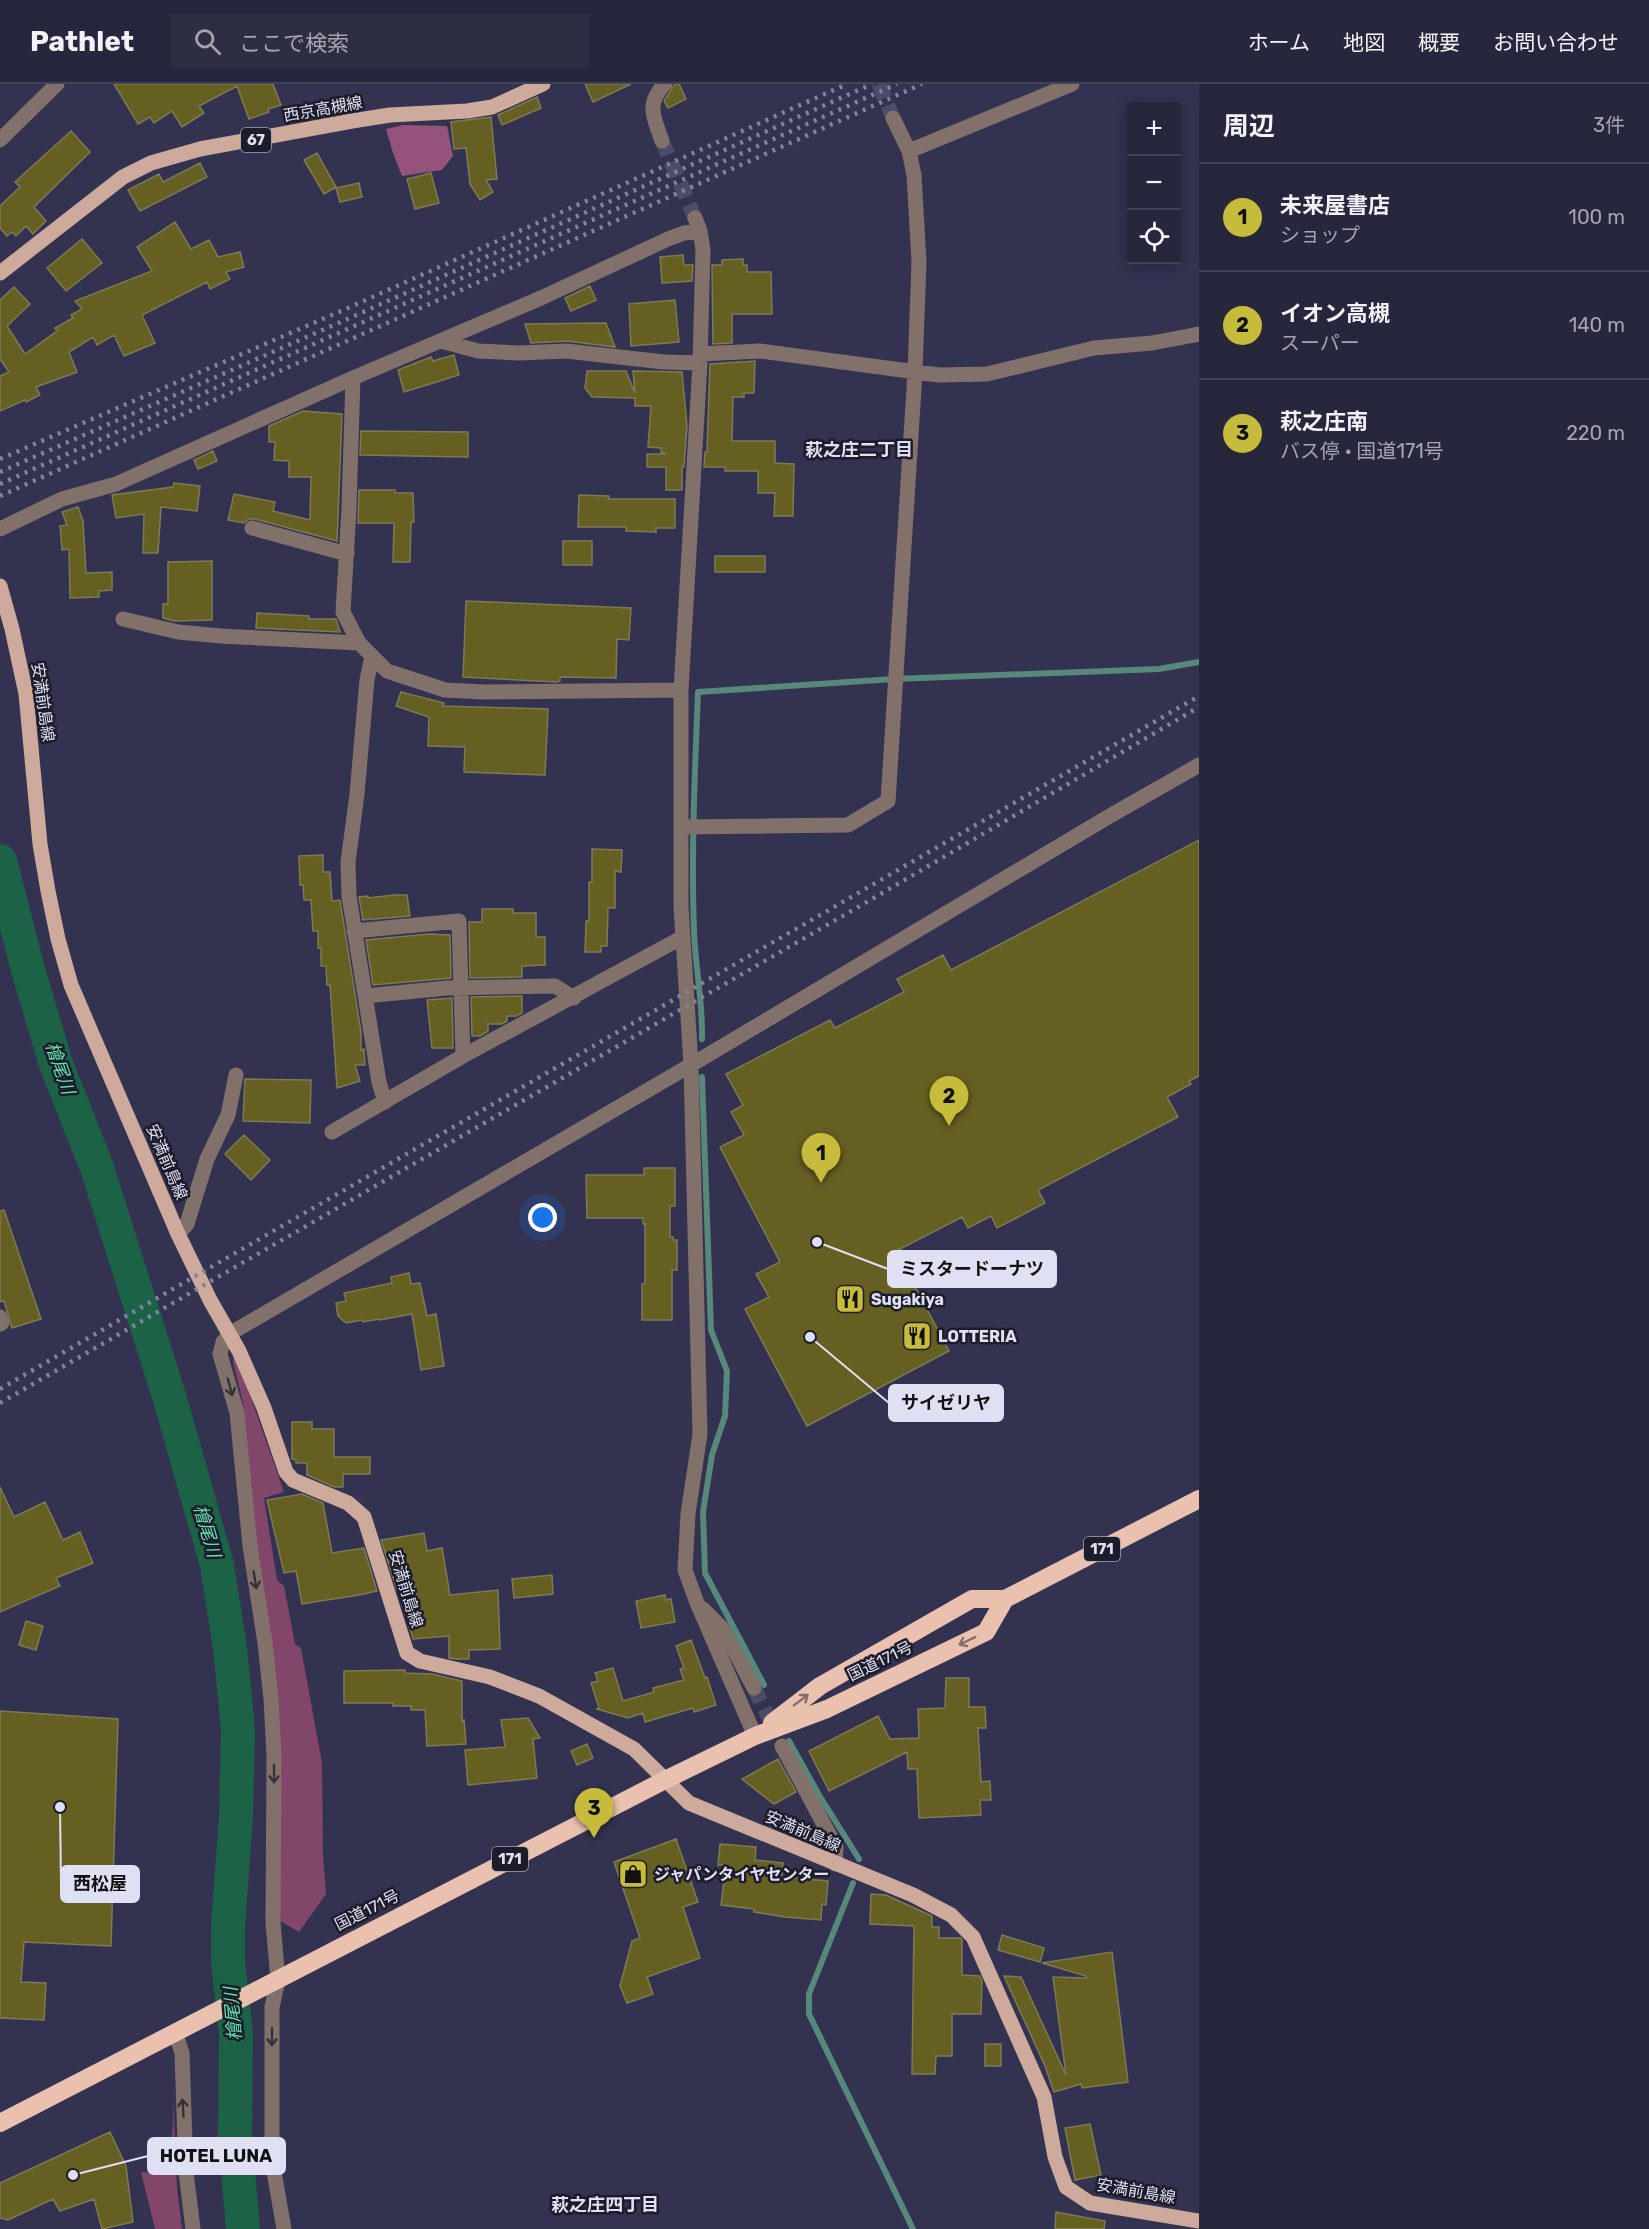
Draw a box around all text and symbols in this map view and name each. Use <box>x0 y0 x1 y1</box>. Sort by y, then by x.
search box <box>170 14 590 68</box>
text: Pathlet <box>30 25 134 58</box>
icon: search <box>191 25 224 58</box>
text: ここで検索 <box>239 30 349 57</box>
text: ホーム <box>1248 30 1310 55</box>
text: 地図 <box>1343 30 1385 55</box>
text: 概要 <box>1418 30 1460 55</box>
text: お問い合わせ <box>1493 30 1619 55</box>
street label: 西京高槻線 <box>282 93 364 125</box>
map controls <box>1127 102 1181 264</box>
button: + <box>1127 102 1181 156</box>
text: 周辺 <box>1223 111 1275 142</box>
text: 3件 <box>1593 113 1625 137</box>
road number: 67 <box>241 128 271 152</box>
button: − <box>1127 156 1181 210</box>
text: 未来屋書店 <box>1280 192 1390 219</box>
text: 1 <box>1238 205 1247 229</box>
text: 100 m <box>1568 205 1625 229</box>
button: locate <box>1127 210 1181 264</box>
text: ショップ <box>1280 223 1360 247</box>
text: イオン高槻 <box>1280 300 1390 327</box>
text: 2 <box>1236 313 1249 337</box>
text: 140 m <box>1569 313 1625 337</box>
text: スーパー <box>1280 331 1360 355</box>
text: 萩之庄南 <box>1280 408 1368 435</box>
text: 3 <box>1236 421 1249 445</box>
text: 220 m <box>1566 421 1625 445</box>
district label: 萩之庄二丁目 <box>805 439 913 461</box>
text: バス停 · 国道171号 <box>1280 439 1444 463</box>
street label: 安満前島線 <box>28 661 58 743</box>
water label: 檜尾川 <box>41 1039 80 1099</box>
pin: 2 <box>930 1076 968 1126</box>
street label: 安満前島線 <box>143 1121 191 1203</box>
pin: 1 <box>802 1134 840 1183</box>
your location <box>528 1203 557 1232</box>
callout: ミスタードーナツ <box>888 1251 1056 1287</box>
text: ミスタードーナツ <box>900 1258 1044 1280</box>
restaurant icon: Sugakiya <box>834 1283 866 1315</box>
place label: Sugakiya <box>871 1290 944 1309</box>
restaurant icon: LOTTERIA <box>901 1320 933 1352</box>
place label: LOTTERIA <box>938 1327 1017 1346</box>
one-way arrow <box>225 1378 236 1397</box>
callout: サイゼリヤ <box>889 1385 1003 1421</box>
text: サイゼリヤ <box>901 1392 991 1414</box>
water label: 檜尾川 <box>189 1502 226 1562</box>
road number: 171 <box>1084 1537 1120 1561</box>
street label: 安満前島線 <box>385 1548 427 1630</box>
one-way arrow <box>250 1570 261 1590</box>
one-way arrow <box>959 1635 977 1647</box>
street label: 国道171号 <box>844 1637 916 1685</box>
one-way arrow <box>793 1694 809 1707</box>
one-way arrow <box>268 1764 280 1784</box>
pin: 3 <box>574 1788 614 1838</box>
street label: 安満前島線 <box>762 1807 844 1855</box>
road number: 171 <box>492 1847 528 1871</box>
shop icon: ジャパンタイヤセンター <box>617 1858 649 1890</box>
place label: ジャパンタイヤセンター <box>654 1865 830 1884</box>
callout: 西松屋 <box>61 1866 139 1902</box>
text: 西松屋 <box>73 1873 127 1895</box>
street label: 国道171号 <box>332 1886 402 1934</box>
water label: 檜尾川 <box>220 1984 246 2042</box>
one-way arrow <box>266 2027 278 2047</box>
one-way arrow <box>178 2099 189 2119</box>
callout: HOTEL LUNA <box>148 2138 285 2174</box>
text: HOTEL LUNA <box>160 2145 272 2167</box>
street label: 安満前島線 <box>1095 2175 1177 2207</box>
district label: 萩之庄四丁目 <box>551 2194 659 2216</box>

